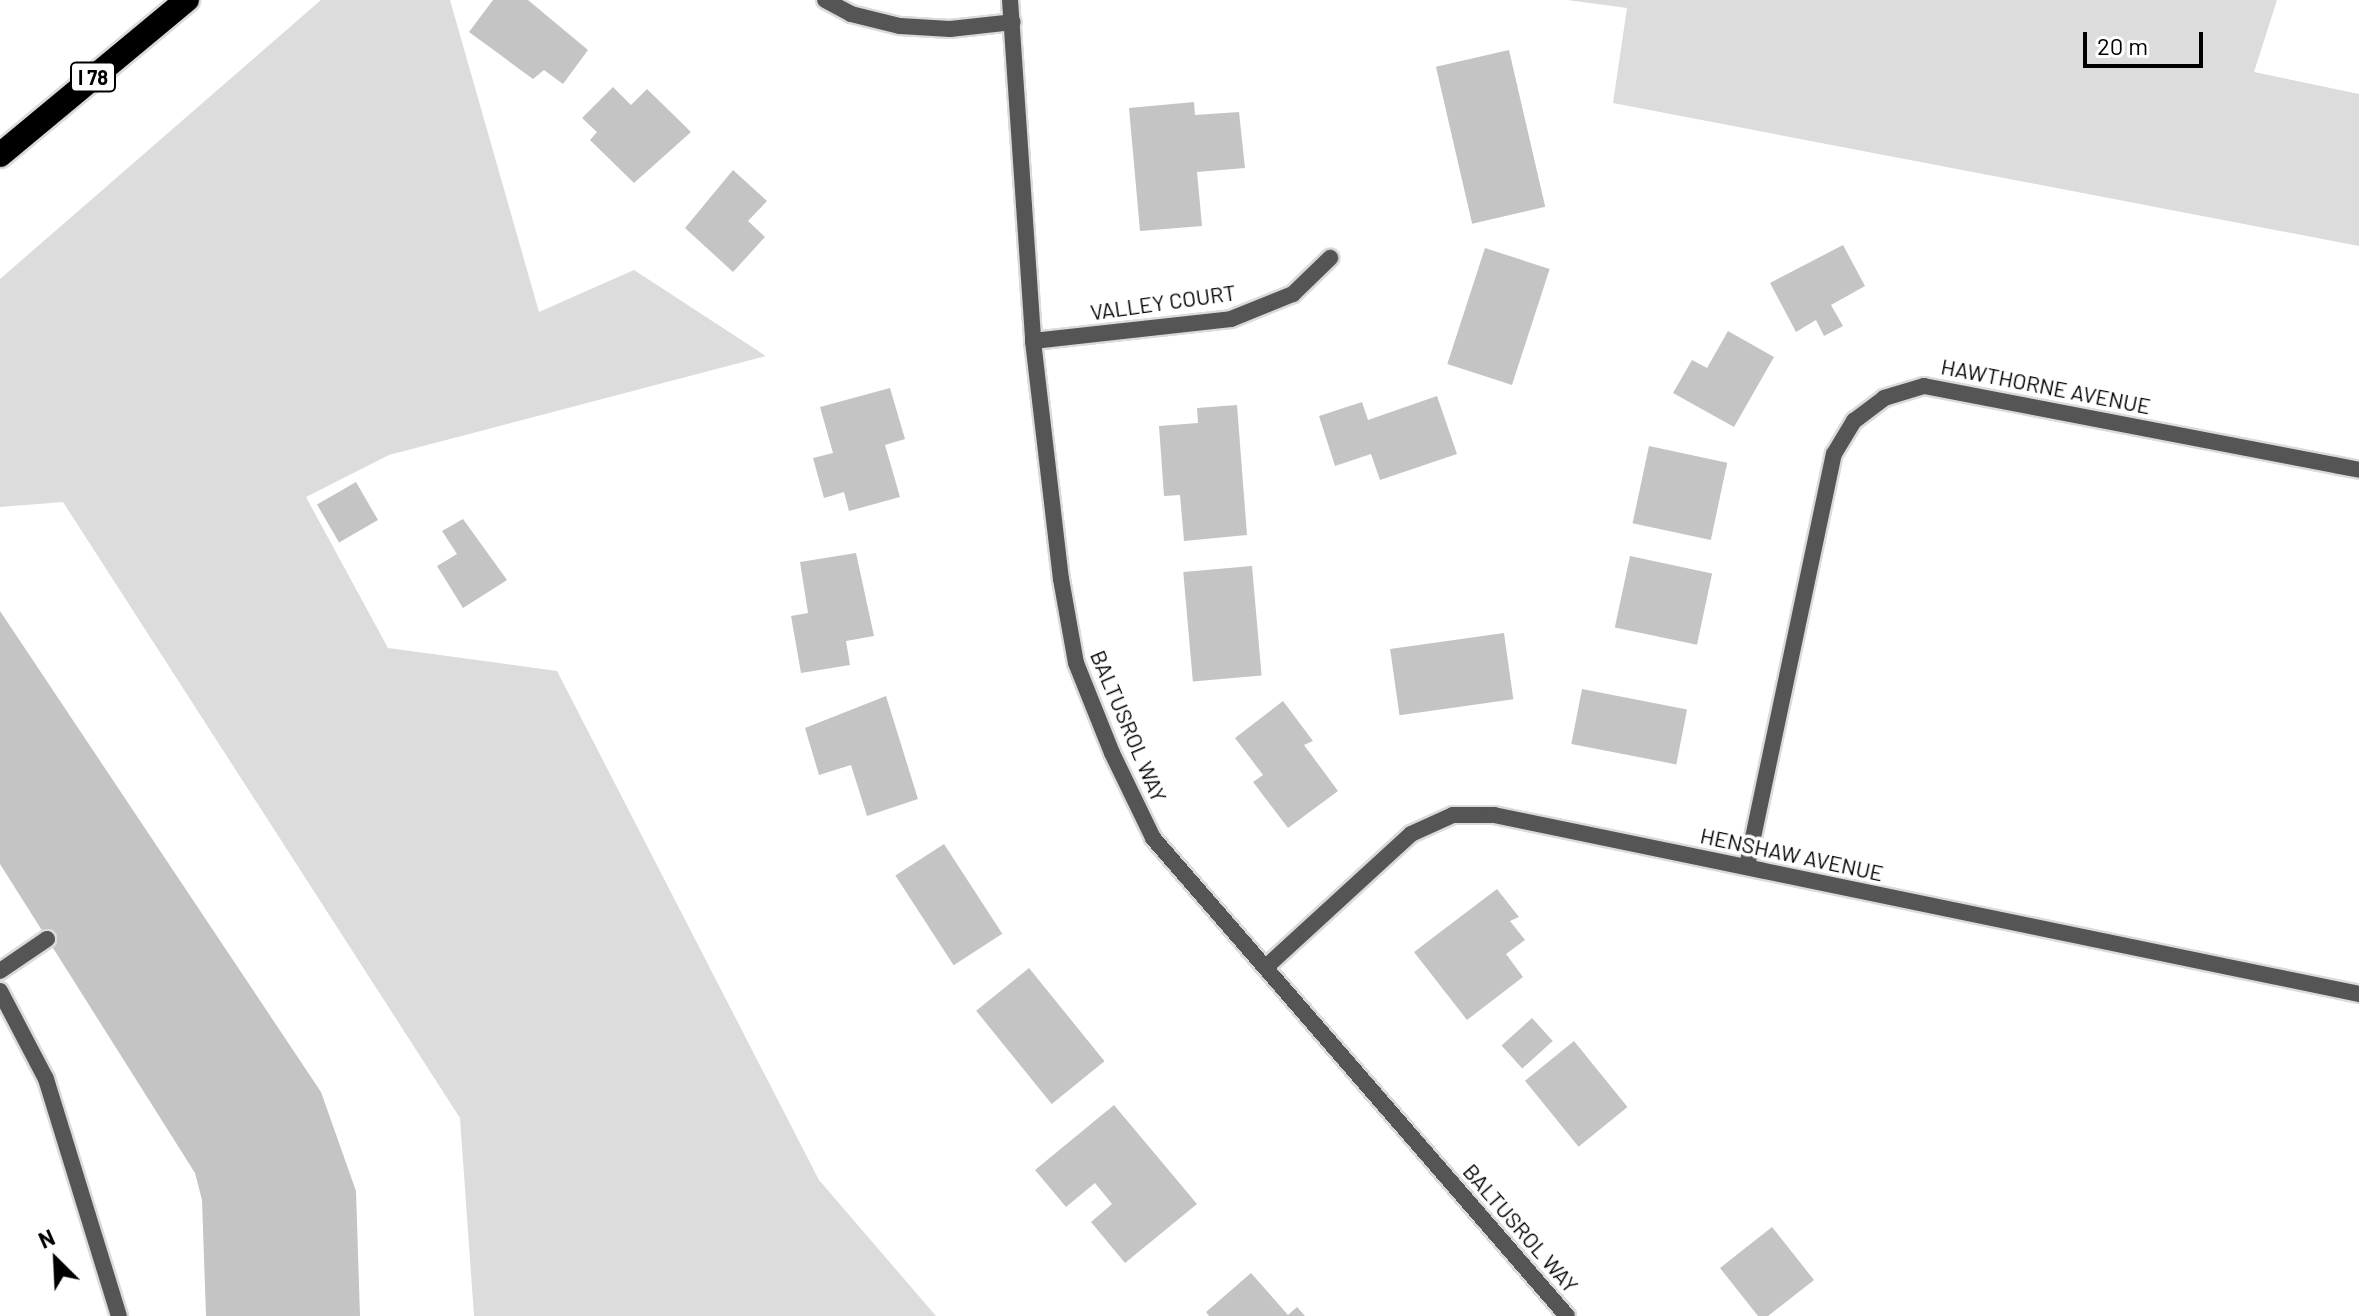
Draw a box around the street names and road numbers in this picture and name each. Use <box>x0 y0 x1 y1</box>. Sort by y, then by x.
road number: I 78 <box>69 61 117 93</box>
street label: VALLEY COURT <box>1089 279 1237 325</box>
street label: HAWTHORNE AVENUE <box>1939 353 2153 419</box>
street label: BALTUSROL WAY <box>1085 646 1173 806</box>
street label: HENSHAW AVENUE <box>1698 822 1886 886</box>
street label: BALTUSROL WAY <box>1458 1158 1584 1298</box>

